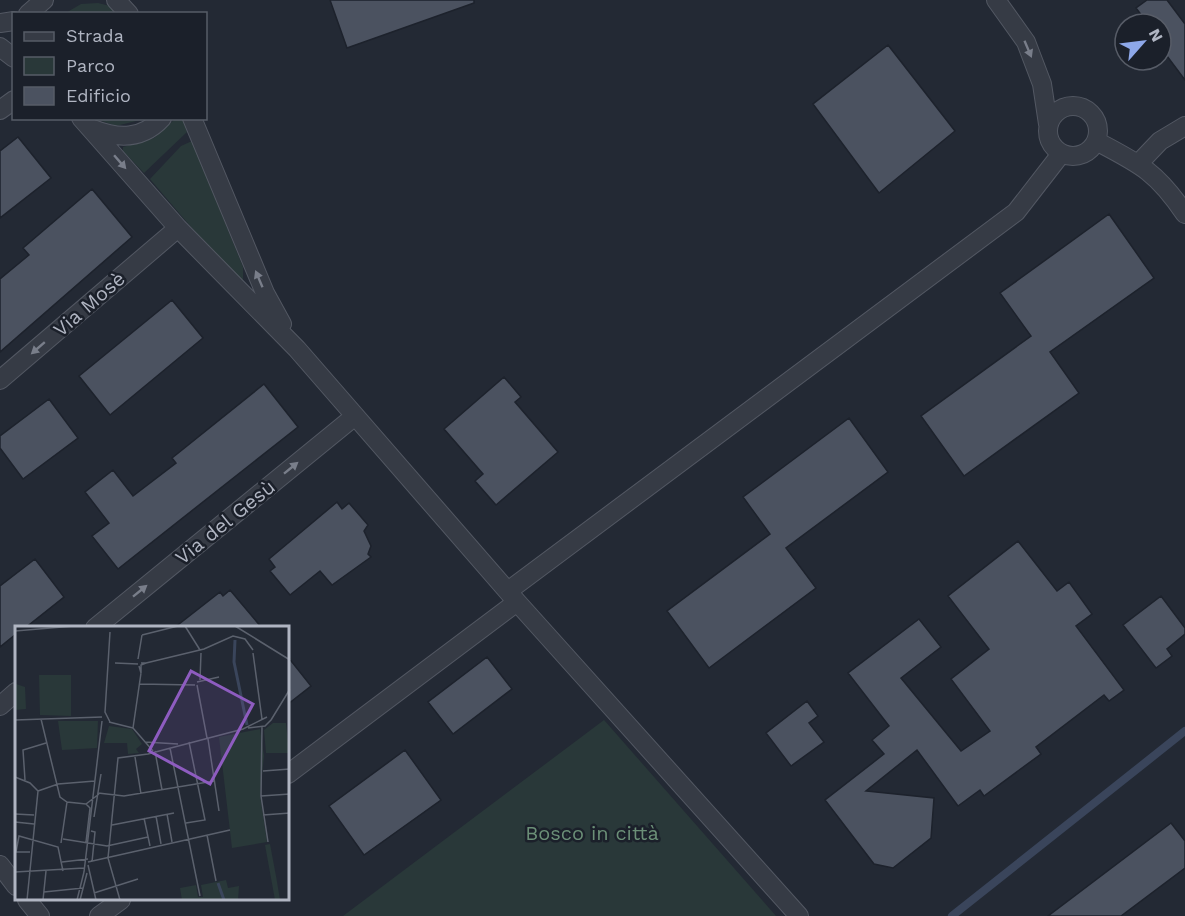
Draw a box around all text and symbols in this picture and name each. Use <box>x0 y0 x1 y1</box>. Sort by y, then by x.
legend <box>12 12 207 120</box>
north arrow <box>1113 12 1173 72</box>
text: Strada <box>66 25 124 46</box>
text: N <box>1145 25 1167 45</box>
one-way arrow <box>1023 40 1033 58</box>
text: Parco <box>66 55 115 76</box>
text: Edificio <box>66 85 131 106</box>
one-way arrow <box>113 154 126 169</box>
street label: Via Mosè <box>48 266 130 342</box>
one-way arrow <box>254 270 263 288</box>
one-way arrow <box>31 341 46 354</box>
one-way arrow <box>284 462 299 474</box>
street label: Via del Gesù <box>170 475 280 569</box>
one-way arrow <box>132 585 147 598</box>
inset map <box>15 626 290 901</box>
park label: Bosco in città <box>525 821 659 845</box>

